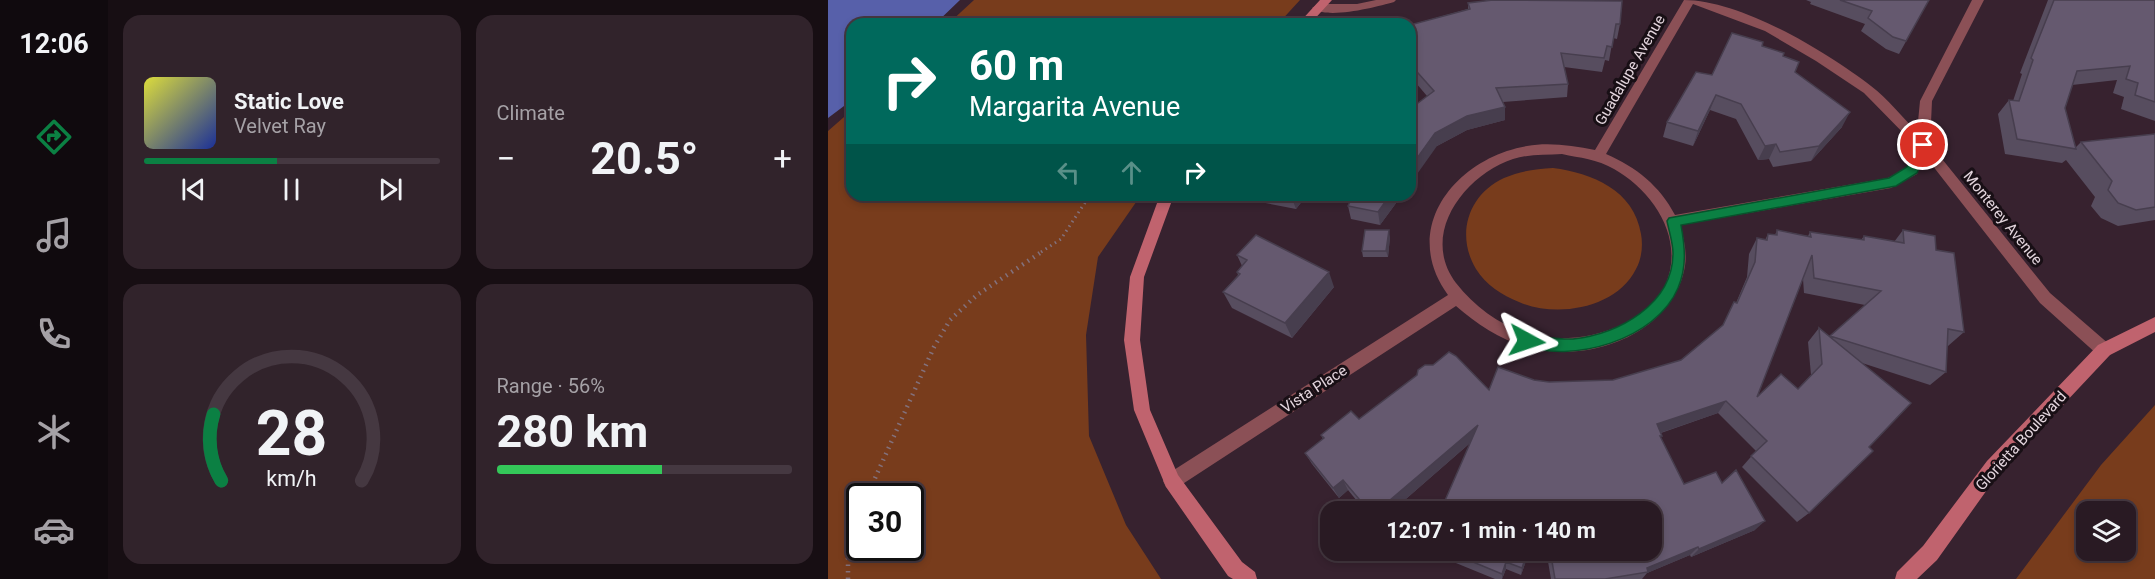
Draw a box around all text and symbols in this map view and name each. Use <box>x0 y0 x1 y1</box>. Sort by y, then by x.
street label: Guadalupe Avenue <box>1591 12 1669 128</box>
text: 12:06 <box>19 28 89 60</box>
text: 60 m <box>969 41 1064 90</box>
icon: right <box>870 42 948 120</box>
text: Static Love <box>234 89 344 114</box>
text: Margarita Avenue <box>969 91 1180 123</box>
text: Climate <box>497 101 565 125</box>
text: Velvet Ray <box>234 114 326 138</box>
icon: directions <box>33 116 75 158</box>
pin <box>1897 119 1948 170</box>
icon: arrive <box>1906 128 1939 161</box>
text: 20.5° <box>590 132 698 185</box>
text: − <box>497 139 515 178</box>
text: + <box>773 139 792 178</box>
icon: left <box>1052 156 1085 189</box>
icon: ahead <box>1115 156 1148 189</box>
icon: right <box>1178 156 1211 189</box>
street label: Monterey Avenue <box>1960 167 2046 269</box>
icon: previous <box>177 173 210 206</box>
icon: pause <box>275 173 308 206</box>
icon: next <box>374 173 407 206</box>
icon: music <box>33 214 75 256</box>
position arrow <box>1495 309 1559 373</box>
icon: phone <box>33 313 75 355</box>
street label: Vista Place <box>1278 361 1350 417</box>
text: Range · 56% <box>497 374 605 398</box>
street label: Glorietta Boulevard <box>1972 388 2070 494</box>
text: 28 <box>256 397 328 470</box>
text: 280 km <box>497 405 648 458</box>
icon: climate <box>33 411 75 453</box>
text: km/h <box>267 466 317 491</box>
speed limit sign: 30 <box>846 483 924 561</box>
map controls <box>2076 501 2136 561</box>
button: layers <box>2076 501 2136 561</box>
icon: car <box>33 509 75 551</box>
text: 12:07 · 1 min · 140 m <box>1386 518 1596 543</box>

